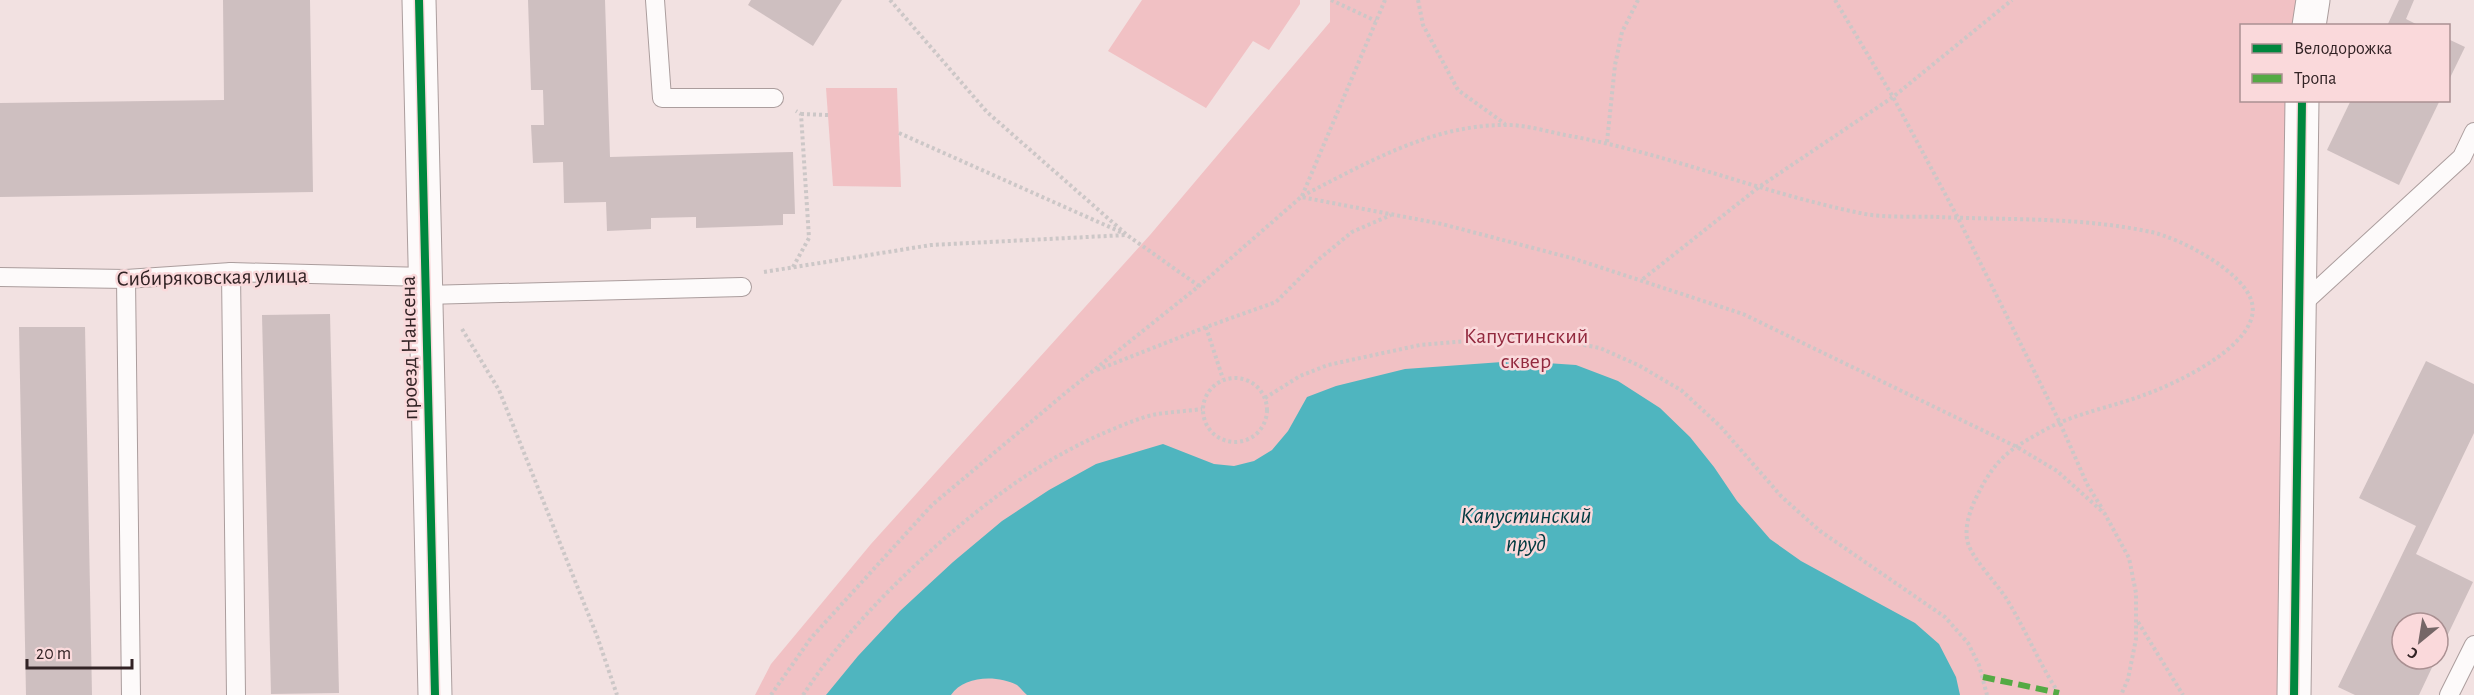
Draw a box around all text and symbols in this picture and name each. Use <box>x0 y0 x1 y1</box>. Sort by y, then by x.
legend <box>2240 24 2450 102</box>
text: Велодорожка <box>2294 40 2392 58</box>
text: Тропа <box>2294 70 2337 88</box>
street label: Сибиряковская улица <box>116 264 308 290</box>
street label: проезд Нансена <box>397 276 421 420</box>
park label: Капустинский сквер <box>1464 325 1588 372</box>
water label: Капустинский пруд <box>1461 504 1591 556</box>
north arrow <box>2390 611 2450 671</box>
scale bar <box>27 632 132 670</box>
text: С <box>2405 644 2421 662</box>
text: 20 m <box>36 645 71 663</box>

